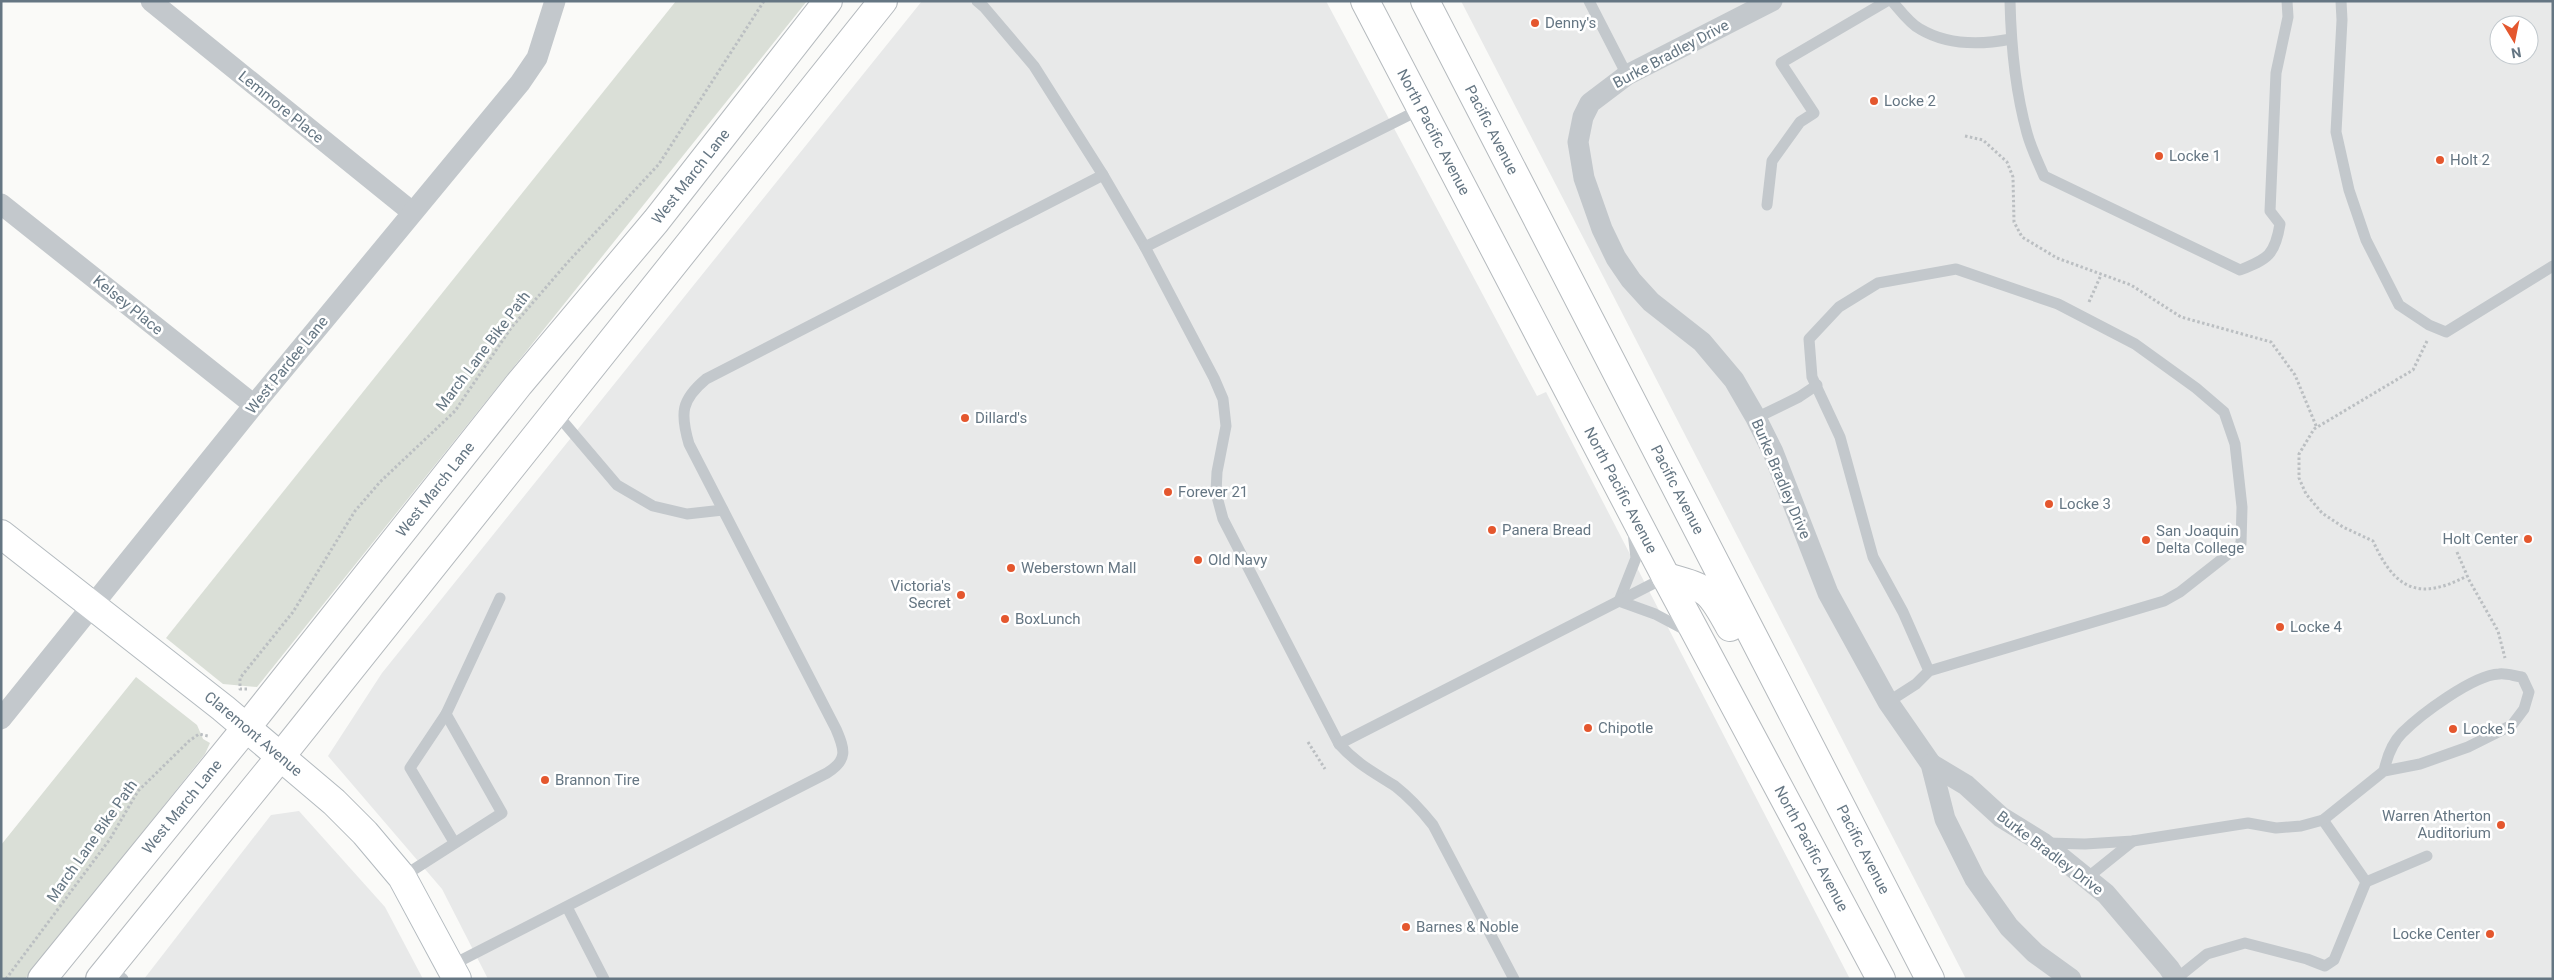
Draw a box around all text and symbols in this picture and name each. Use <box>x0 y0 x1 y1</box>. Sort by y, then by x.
place label: Denny's <box>1545 14 1596 32</box>
north arrow <box>2489 15 2539 65</box>
street label: Burke Bradley Drive <box>1610 16 1732 92</box>
marker: Denny's <box>1529 17 1541 29</box>
text: N <box>2510 44 2523 62</box>
street label: North Pacific Avenue <box>1393 66 1474 198</box>
street label: Lemmore Place <box>235 67 327 147</box>
street label: Pacific Avenue <box>1461 82 1522 178</box>
place label: Locke 2 <box>1884 92 1936 110</box>
marker: Locke 2 <box>1868 95 1880 107</box>
street label: West March Lane <box>648 125 734 228</box>
place label: Locke 1 <box>2169 147 2221 165</box>
marker: Locke 1 <box>2153 150 2165 162</box>
place label: Holt 2 <box>2450 151 2490 169</box>
marker: Holt 2 <box>2434 154 2446 166</box>
street label: Kelsey Place <box>90 271 166 339</box>
street label: March Lane Bike Path <box>432 288 534 414</box>
street label: West Pardee Lane <box>242 313 332 417</box>
place label: Dillard's <box>975 409 1027 427</box>
marker: Dillard's <box>959 412 971 424</box>
street label: Burke Bradley Drive <box>1748 416 1814 542</box>
street label: North Pacific Avenue <box>1580 424 1661 556</box>
street label: West March Lane <box>392 438 478 541</box>
street label: Pacific Avenue <box>1647 442 1708 537</box>
place label: Forever 21 <box>1178 483 1248 501</box>
marker: Forever 21 <box>1162 486 1174 498</box>
place label: Locke 3 <box>2059 495 2111 513</box>
marker: Locke 3 <box>2043 498 2055 510</box>
place label: Panera Bread <box>1502 521 1591 539</box>
place label: San Joaquin Delta College <box>2156 522 2244 557</box>
marker: Panera Bread <box>1486 524 1498 536</box>
place label: Holt Center <box>2443 530 2518 548</box>
marker: Holt Center <box>2522 533 2534 545</box>
marker: San Joaquin Delta College <box>2140 534 2152 546</box>
place label: Old Navy <box>1208 551 1267 569</box>
marker: Old Navy <box>1192 554 1204 566</box>
place label: Weberstown Mall <box>1021 559 1136 577</box>
marker: Weberstown Mall <box>1005 562 1017 574</box>
place label: Victoria's Secret <box>890 577 951 612</box>
marker: Victoria's Secret <box>955 589 967 601</box>
place label: BoxLunch <box>1015 610 1081 628</box>
marker: BoxLunch <box>999 613 1011 625</box>
place label: Locke 4 <box>2290 618 2343 636</box>
marker: Locke 4 <box>2274 621 2286 633</box>
street label: Claremont Avenue <box>201 688 306 780</box>
place label: Chipotle <box>1598 719 1653 737</box>
place label: Locke 5 <box>2463 720 2515 738</box>
marker: Chipotle <box>1582 722 1594 734</box>
marker: Locke 5 <box>2447 723 2459 735</box>
street label: West March Lane <box>138 756 226 857</box>
place label: Brannon Tire <box>555 771 640 789</box>
marker: Brannon Tire <box>539 774 551 786</box>
street label: March Lane Bike Path <box>43 776 141 906</box>
street label: North Pacific Avenue <box>1770 783 1852 915</box>
street label: Pacific Avenue <box>1833 802 1894 897</box>
street label: Burke Bradley Drive <box>1993 807 2107 899</box>
place label: Warren Atherton Auditorium <box>2382 807 2491 842</box>
marker: Warren Atherton Auditorium <box>2495 819 2507 831</box>
place label: Barnes & Noble <box>1416 918 1519 936</box>
marker: Barnes & Noble <box>1400 921 1412 933</box>
place label: Locke Center <box>2392 925 2480 943</box>
marker: Locke Center <box>2484 928 2496 940</box>

